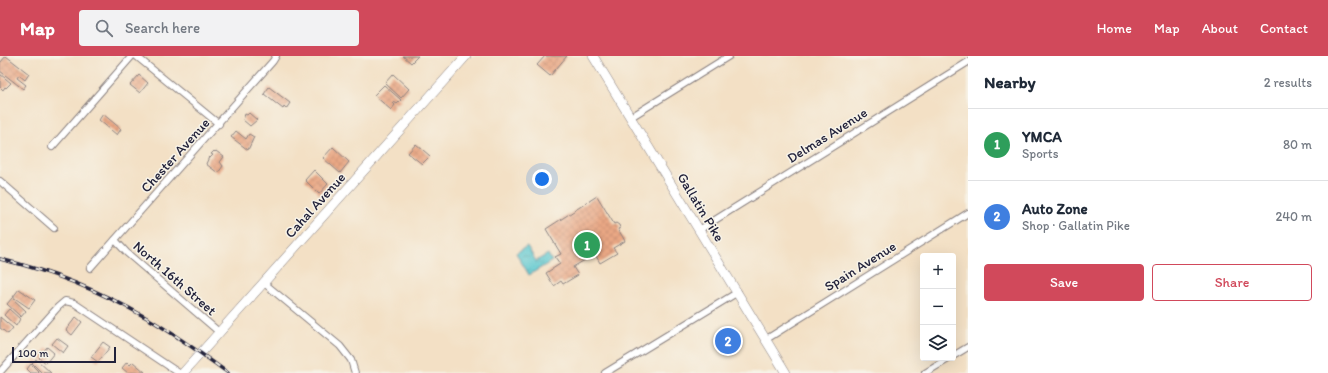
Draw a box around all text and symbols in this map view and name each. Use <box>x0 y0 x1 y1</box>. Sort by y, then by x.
search box <box>79 10 359 46</box>
text: Map <box>20 17 55 40</box>
icon: search <box>93 17 115 39</box>
text: Search here <box>125 19 200 37</box>
text: Home <box>1097 20 1132 37</box>
text: Map <box>1154 20 1180 37</box>
text: About <box>1202 20 1238 37</box>
text: Contact <box>1260 20 1308 37</box>
text: Nearby <box>984 72 1036 92</box>
text: 2 results <box>1264 75 1312 90</box>
street label: Delmas Avenue <box>784 104 871 167</box>
street label: Chester Avenue <box>137 114 214 196</box>
text: YMCA <box>1022 128 1062 146</box>
text: 1 <box>994 137 1000 152</box>
text: 80 m <box>1283 137 1312 152</box>
text: Sports <box>1022 146 1058 161</box>
street label: Cahal Avenue <box>282 169 349 242</box>
your location <box>532 169 552 189</box>
street label: Gallatin Pike <box>673 170 728 245</box>
text: Auto Zone <box>1022 200 1088 218</box>
text: 2 <box>994 209 1000 224</box>
text: 240 m <box>1275 209 1312 224</box>
text: Shop · Gallatin Pike <box>1022 218 1130 233</box>
pin: 1 <box>574 230 600 260</box>
street label: North 16th Street <box>130 238 220 319</box>
street label: Spain Avenue <box>821 238 900 295</box>
map controls <box>920 253 956 361</box>
button: + <box>920 253 956 289</box>
button: Save <box>984 264 1144 301</box>
button: Share <box>1152 264 1312 301</box>
button: − <box>920 289 956 325</box>
button: layers <box>920 325 956 361</box>
pin: 2 <box>715 326 741 356</box>
scale bar <box>12 345 116 364</box>
text: 100 m <box>18 347 48 360</box>

